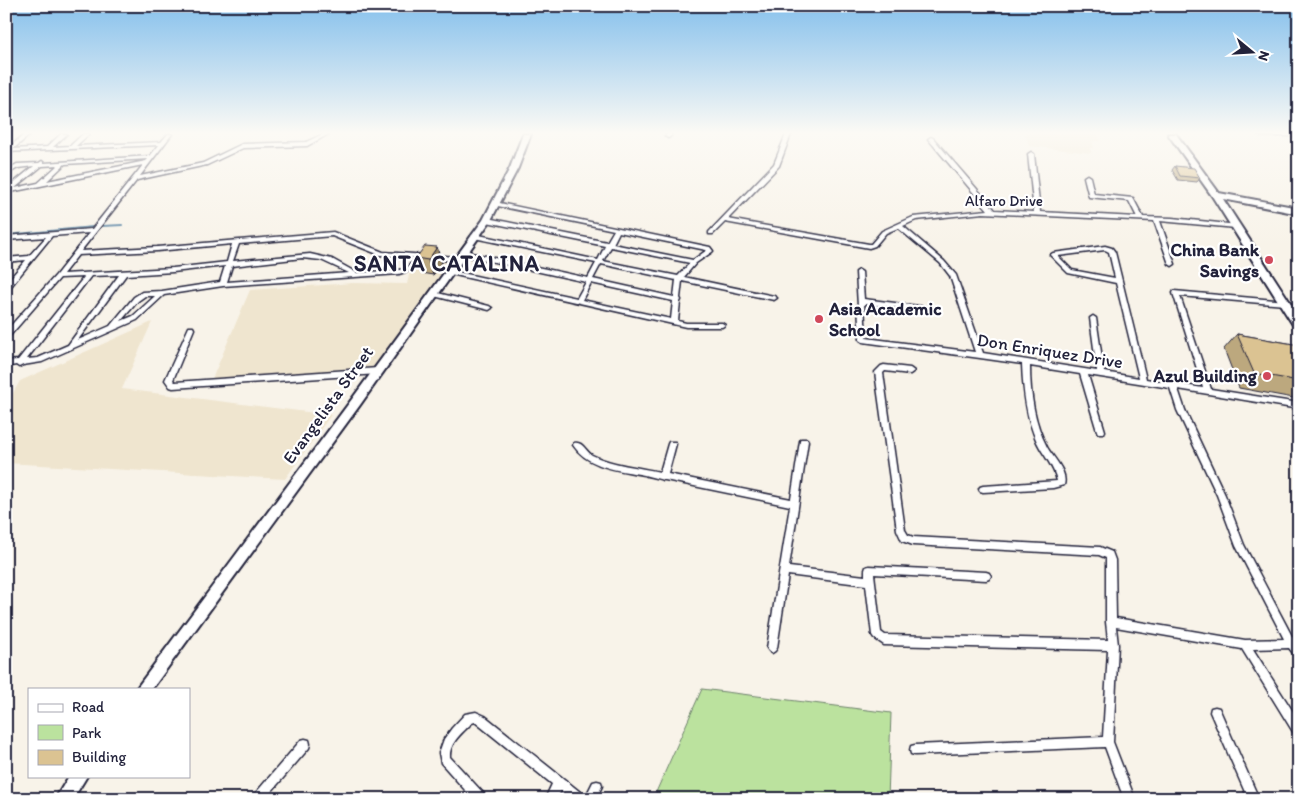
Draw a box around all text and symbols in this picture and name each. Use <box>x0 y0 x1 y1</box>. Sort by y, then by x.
north arrow <box>1228 28 1278 78</box>
text: N <box>1254 49 1273 63</box>
street label: Alfaro Drive <box>965 192 1043 210</box>
place label: China Bank Savings <box>1170 239 1260 282</box>
district label: SANTA CATALINA <box>354 250 540 277</box>
marker: China Bank Savings <box>1263 254 1275 266</box>
place label: Asia Academic School <box>828 298 942 341</box>
marker: Asia Academic School <box>813 313 825 325</box>
street label: Don Enriquez Drive <box>975 329 1125 373</box>
street label: Evangelista Street <box>278 342 378 468</box>
place label: Azul Building <box>1153 365 1258 387</box>
marker: Azul Building <box>1261 370 1273 382</box>
legend <box>28 688 190 778</box>
text: Road <box>72 698 105 716</box>
text: Park <box>72 724 102 742</box>
text: Building <box>72 748 126 766</box>

